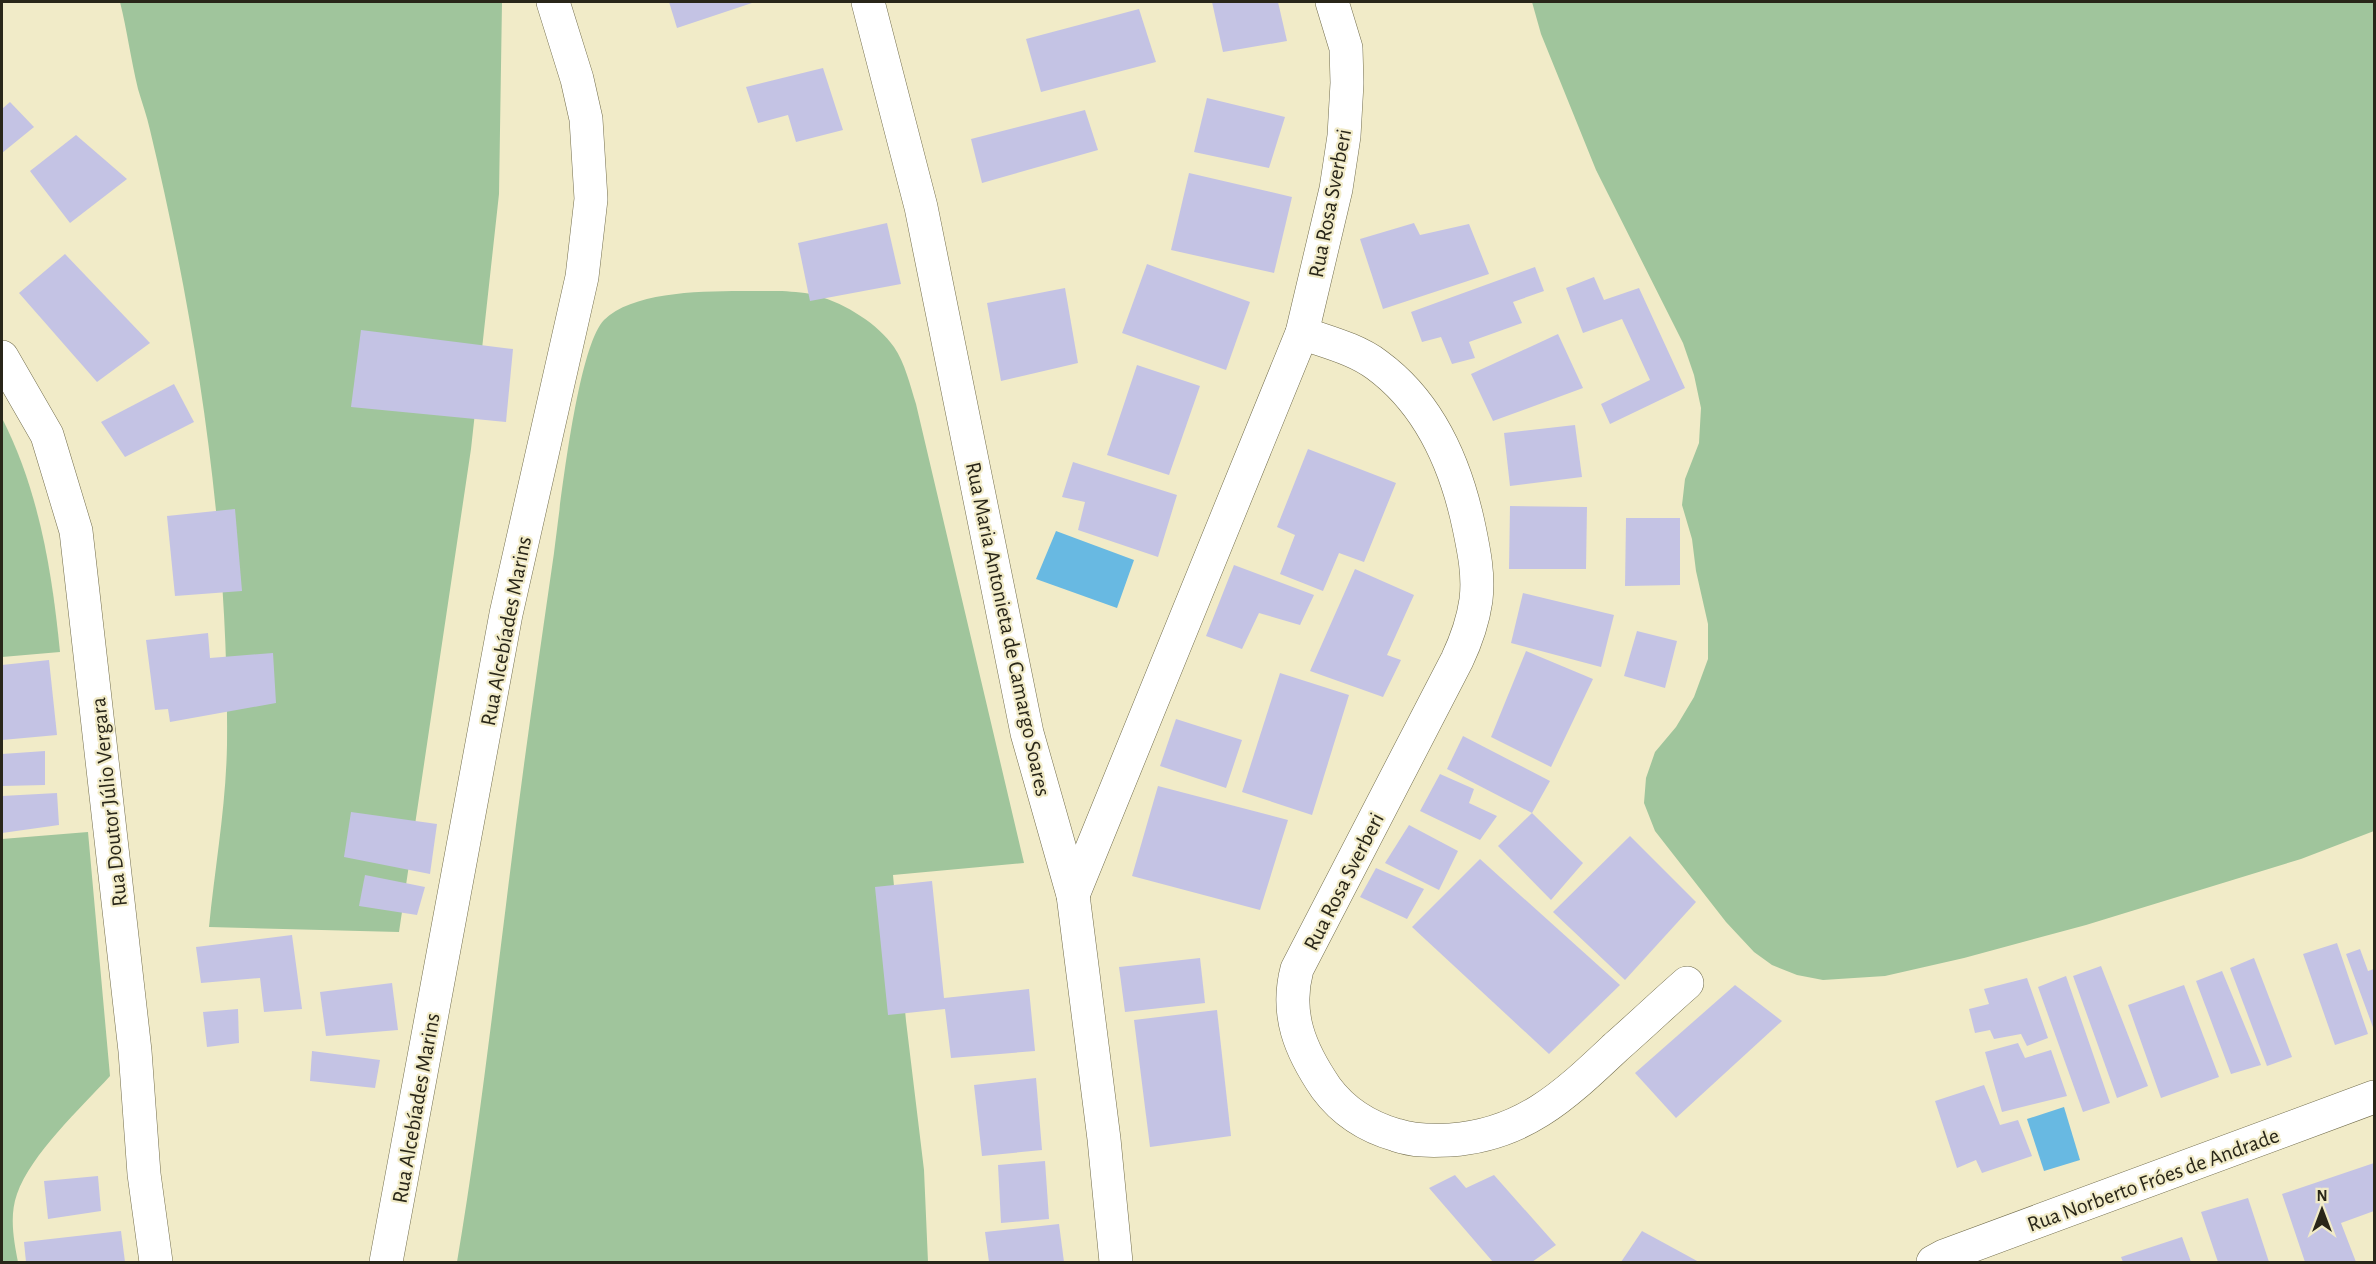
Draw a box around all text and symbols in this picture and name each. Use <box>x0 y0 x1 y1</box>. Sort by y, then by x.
street label: Rua Rosa Sverberi <box>1305 127 1355 279</box>
street label: Rua Maria Antonieta de Camargo Soares <box>962 460 1054 798</box>
street label: Rua Alcebíades Marins <box>477 535 535 728</box>
street label: Rua Doutor Júlio Vergara <box>87 696 131 908</box>
street label: Rua Rosa Sverberi <box>1300 809 1388 954</box>
street label: Rua Alcebíades Marins <box>388 1011 444 1205</box>
street label: Rua Norberto Fróes de Andrade <box>2024 1124 2282 1236</box>
north arrow <box>2292 1180 2352 1240</box>
text: N <box>2316 1188 2328 1204</box>

